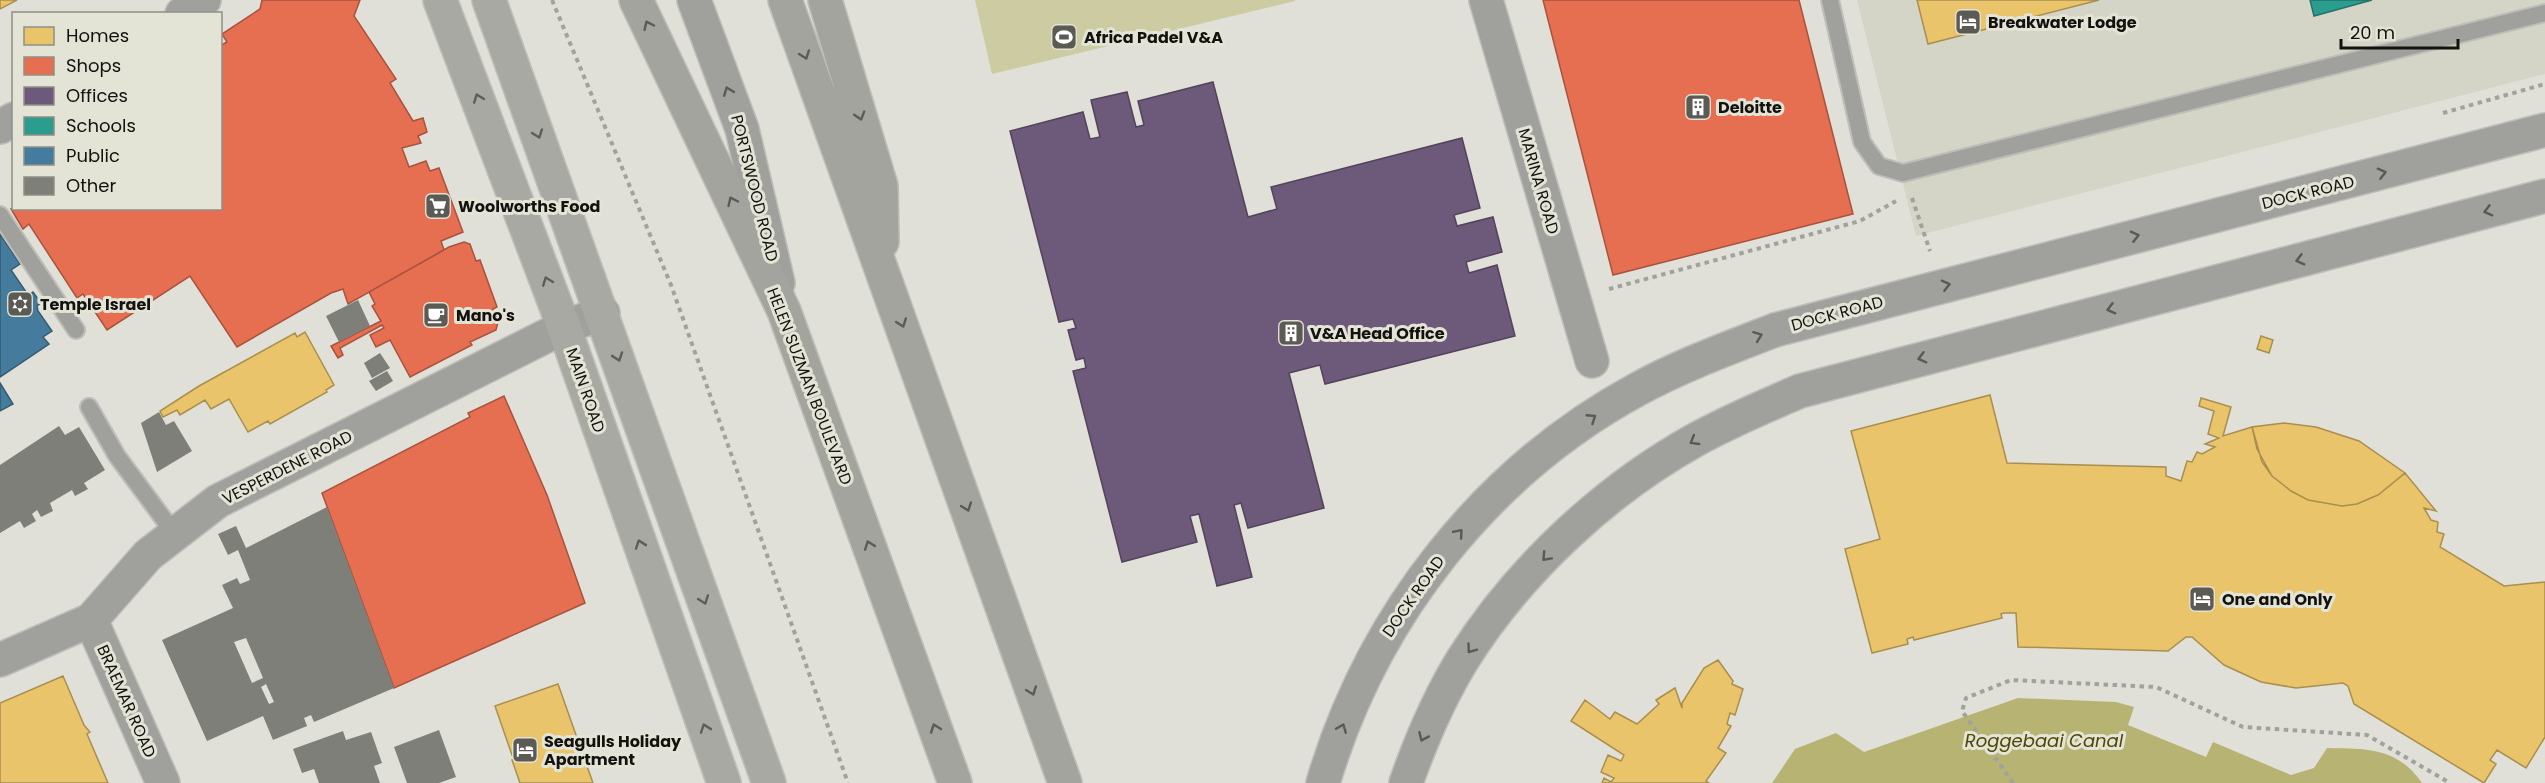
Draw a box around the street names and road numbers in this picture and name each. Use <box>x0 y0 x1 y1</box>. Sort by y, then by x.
street label: PORTSWOOD ROAD <box>725 112 784 264</box>
street label: MARINA ROAD <box>1512 126 1565 237</box>
street label: DOCK ROAD <box>2259 170 2357 215</box>
street label: HELEN SUZMAN BOULEVARD <box>761 284 858 488</box>
street label: DOCK ROAD <box>1789 290 1886 337</box>
street label: MAIN ROAD <box>560 345 611 436</box>
street label: VESPERDENE ROAD <box>218 425 356 510</box>
street label: DOCK ROAD <box>1377 551 1450 642</box>
street label: BRAEMAR ROAD <box>91 641 162 761</box>

